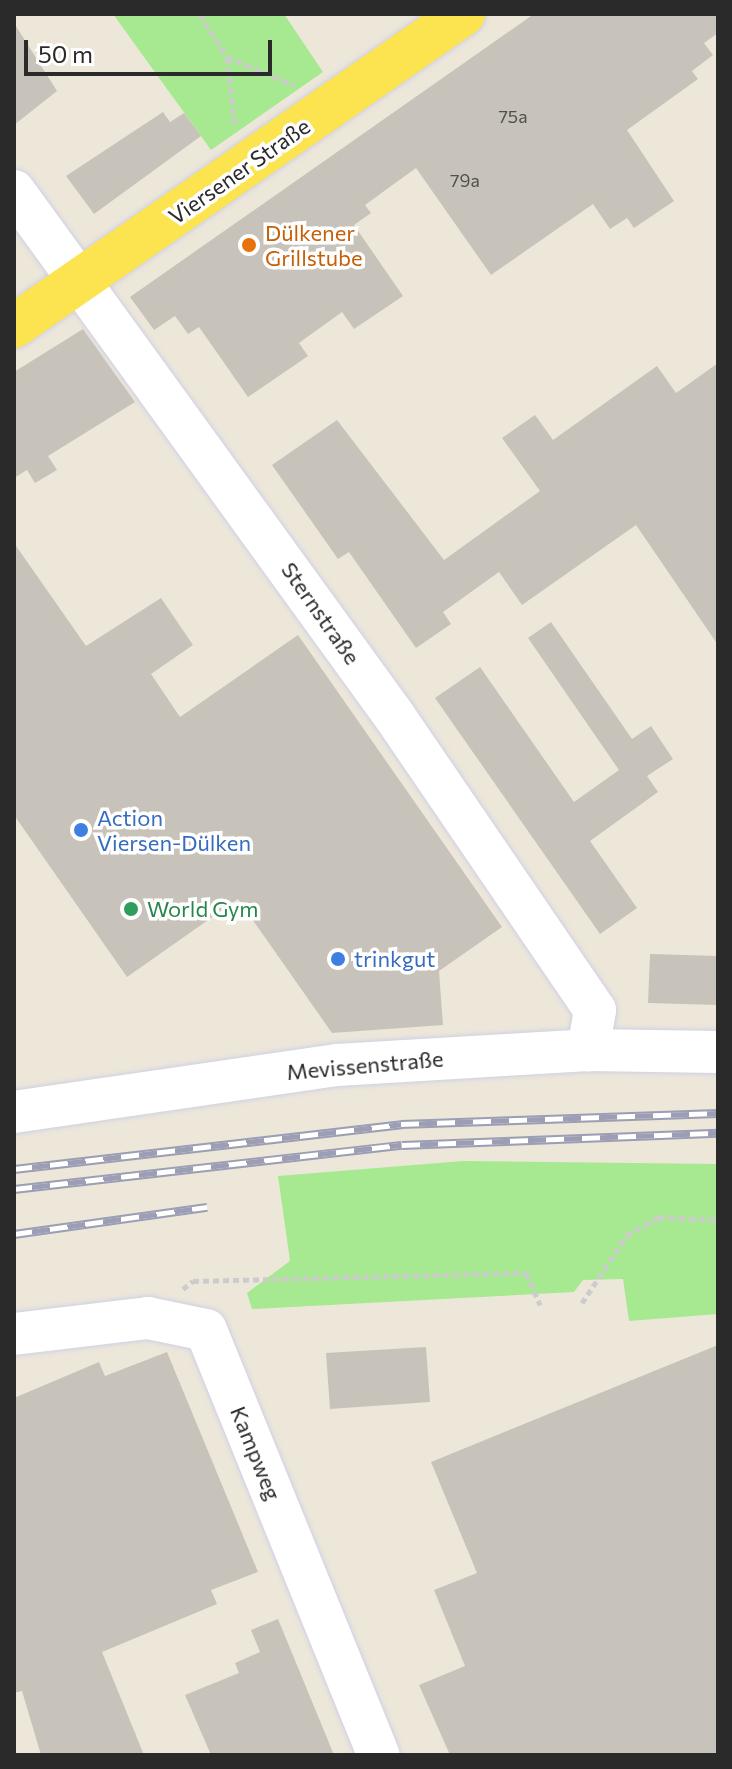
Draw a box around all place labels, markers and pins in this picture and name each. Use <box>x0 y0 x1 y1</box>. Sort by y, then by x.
place label: Dülkener Grillstube <box>265 219 363 270</box>
marker: Dülkener Grillstube <box>240 236 258 254</box>
place label: Action Viersen-Dülken <box>97 804 251 856</box>
marker: Action Viersen-Dülken <box>72 821 90 839</box>
place label: World Gym <box>147 896 259 922</box>
marker: World Gym <box>122 900 140 918</box>
place label: trinkgut <box>354 946 435 972</box>
marker: trinkgut <box>329 950 347 968</box>

